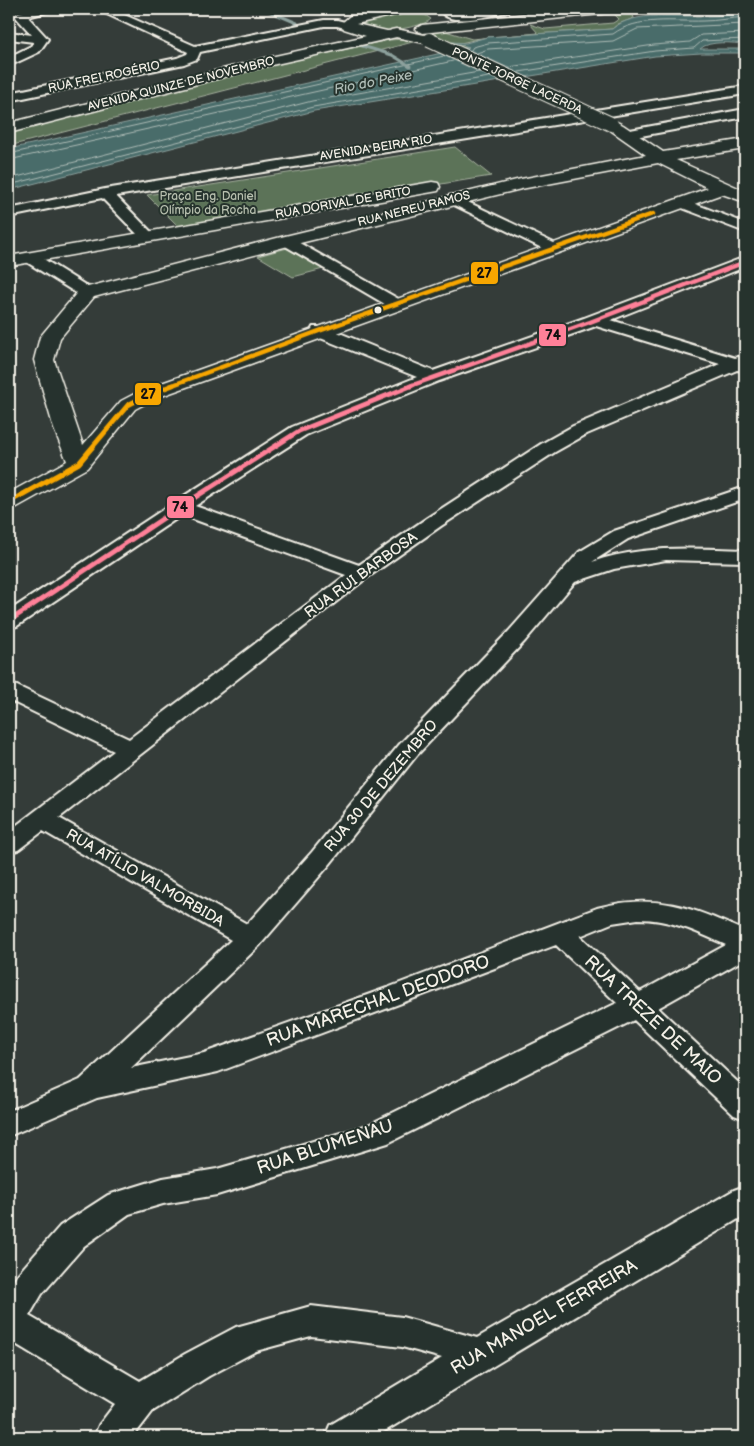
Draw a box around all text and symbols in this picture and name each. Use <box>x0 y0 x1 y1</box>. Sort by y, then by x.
street label: PONTE JORGE LACERDA <box>449 44 585 118</box>
street label: AVENIDA QUINZE DE NOVEMBRO <box>86 53 276 115</box>
street label: RUA FREI ROGÉRIO <box>47 57 161 96</box>
water label: Rio do Peixe <box>332 66 414 98</box>
street label: AVENIDA BEIRA RIO <box>319 132 433 164</box>
street label: RUA DORIVAL DE BRITO <box>274 184 412 222</box>
street label: RUA NEREU RAMOS <box>356 188 472 230</box>
park label: Praça Eng. Daniel Olímpio da Rocha <box>160 189 256 218</box>
line badge: 27 <box>470 261 499 285</box>
text: 27 <box>476 265 492 282</box>
unlabelled marker <box>373 305 383 315</box>
line badge: 74 <box>538 323 567 347</box>
text: 74 <box>545 327 562 344</box>
line badge: 27 <box>134 382 162 406</box>
text: 27 <box>140 386 156 403</box>
line badge: 74 <box>166 495 195 519</box>
text: 74 <box>172 499 189 516</box>
street label: RUA RUI BARBOSA <box>301 527 422 622</box>
street label: RUA 30 DE DEZEMBRO <box>320 716 442 856</box>
street label: RUA ATÍLIO VALMORBIDA <box>63 825 228 932</box>
street label: RUA MARECHAL DEODORO <box>263 951 493 1051</box>
street label: RUA TREZE DE MAIO <box>580 951 726 1089</box>
street label: RUA BLUMENAU <box>254 1115 396 1179</box>
street label: RUA MANOEL FERREIRA <box>447 1255 641 1379</box>

